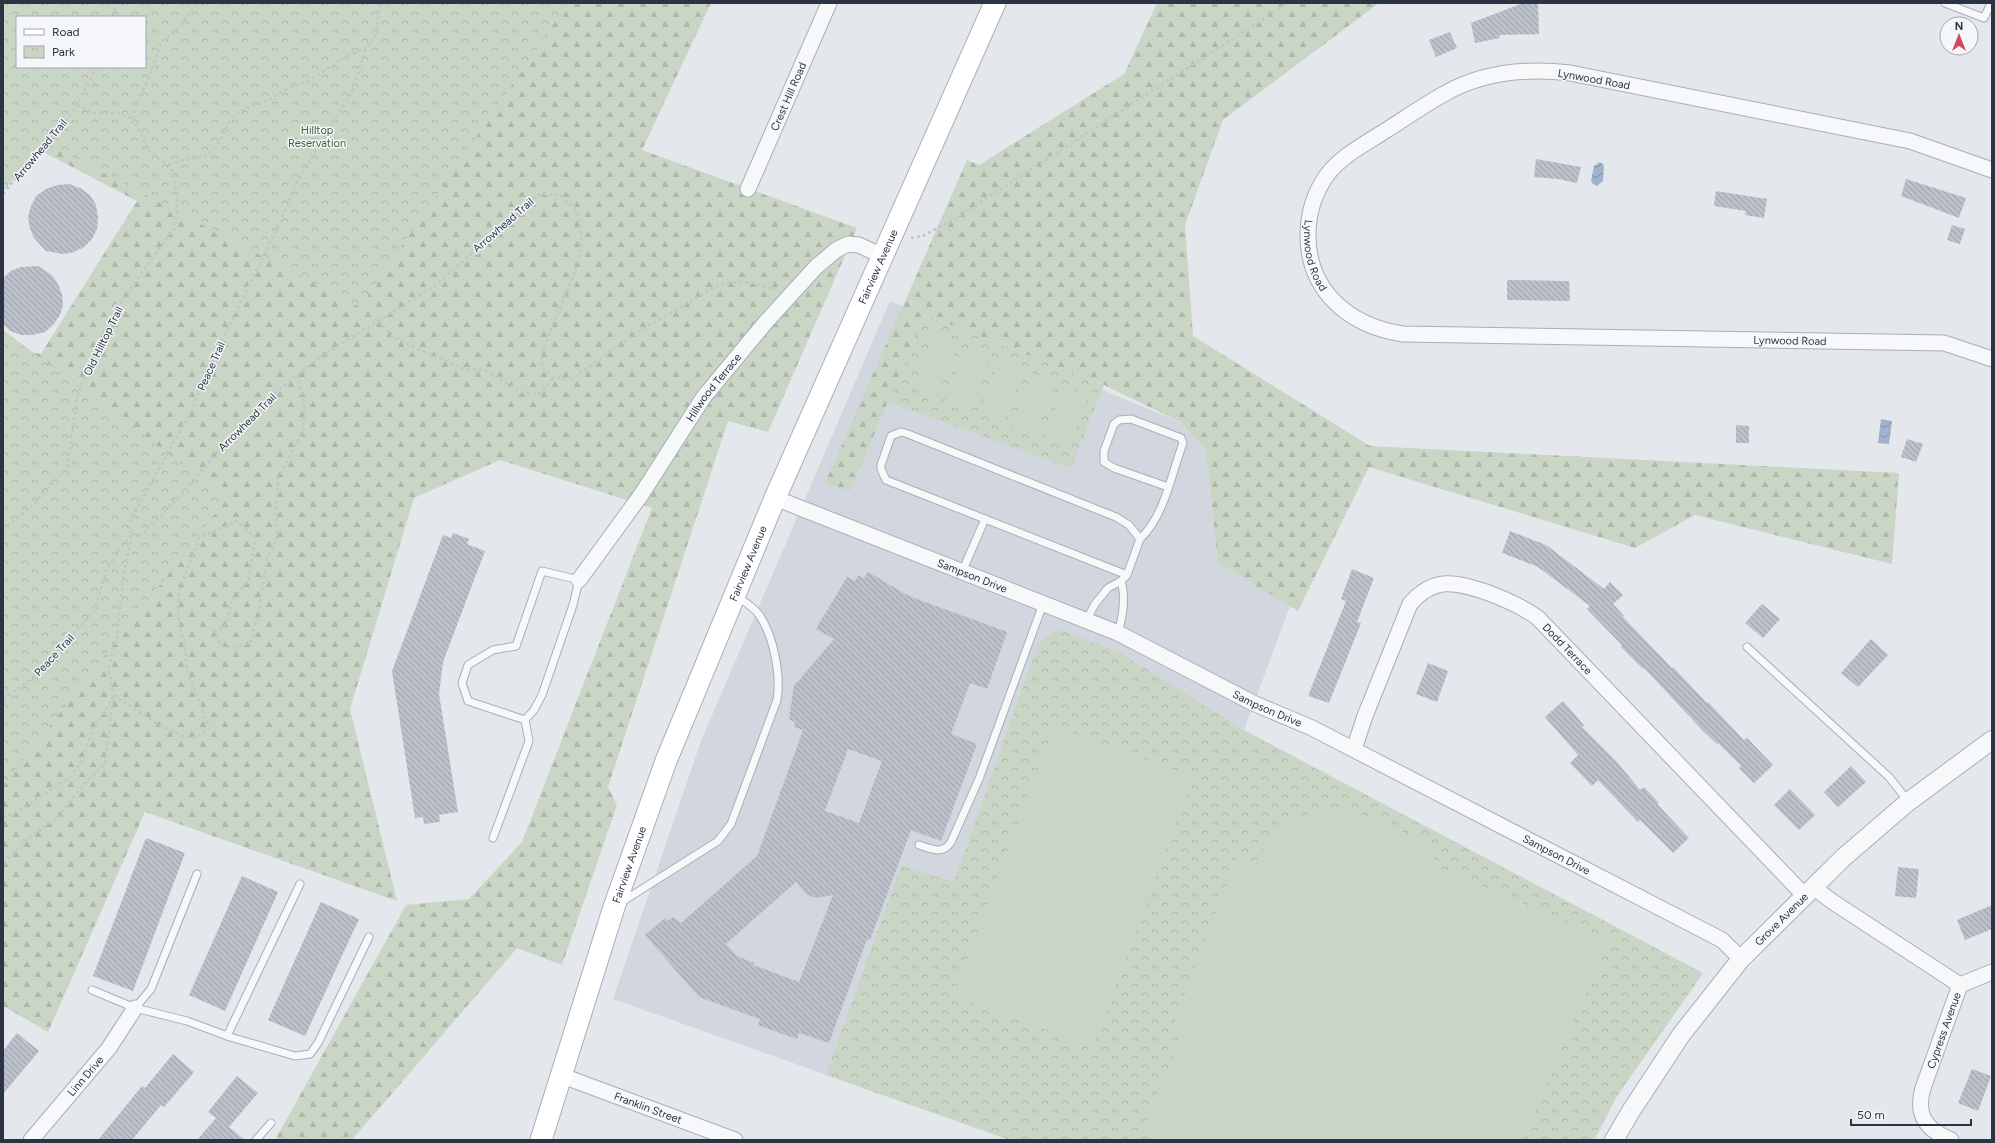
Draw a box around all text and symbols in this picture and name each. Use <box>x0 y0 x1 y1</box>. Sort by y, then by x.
legend <box>16 16 146 68</box>
north arrow <box>1939 16 1979 56</box>
text: N <box>1955 20 1963 33</box>
text: Road <box>52 25 80 39</box>
text: Park <box>52 45 75 59</box>
street label: Crest Hill Road <box>768 60 809 133</box>
street label: Lynwood Road <box>1557 67 1631 92</box>
street label: Arrowhead Trail <box>11 117 70 184</box>
park label: Hilltop Reservation <box>288 124 346 150</box>
street label: Arrowhead Trail <box>470 195 536 255</box>
street label: Lynwood Road <box>1301 219 1330 294</box>
street label: Fairview Avenue <box>856 227 901 306</box>
street label: Old Hilltop Trail <box>81 305 126 378</box>
street label: Lynwood Road <box>1753 334 1827 348</box>
street label: Peace Trail <box>195 340 228 393</box>
street label: Hillwood Terrace <box>684 351 744 424</box>
street label: Arrowhead Trail <box>216 391 279 454</box>
street label: Fairview Avenue <box>727 524 770 603</box>
street label: Sampson Drive <box>935 556 1009 596</box>
street label: Dodd Terrace <box>1540 621 1595 677</box>
street label: Peace Trail <box>32 632 77 679</box>
street label: Sampson Drive <box>1230 688 1304 730</box>
street label: Fairview Avenue <box>610 825 649 905</box>
street label: Sampson Drive <box>1520 832 1592 878</box>
street label: Grove Avenue <box>1752 890 1811 949</box>
street label: Cypress Avenue <box>1925 991 1964 1070</box>
street label: Linn Drive <box>65 1053 106 1099</box>
street label: Franklin Street <box>612 1090 684 1127</box>
scale bar <box>1851 1101 1971 1127</box>
text: 50 m <box>1857 1108 1885 1122</box>

